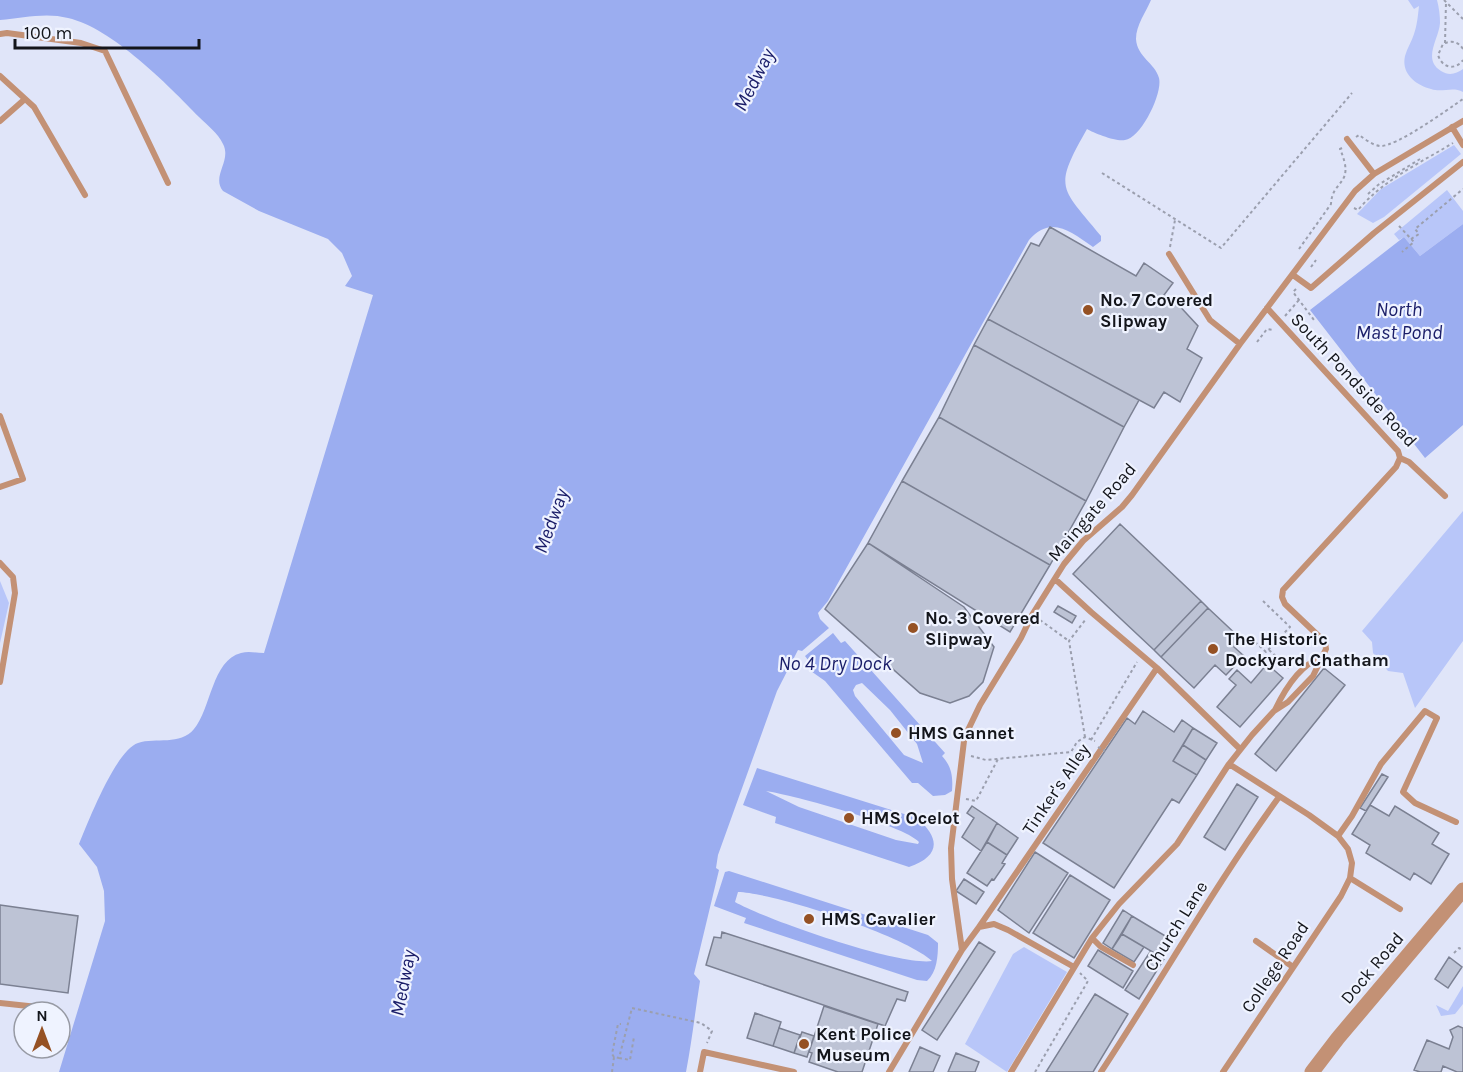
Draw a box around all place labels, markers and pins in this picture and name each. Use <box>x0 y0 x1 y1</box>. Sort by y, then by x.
place label: No. 7 Covered Slipway <box>1100 289 1213 332</box>
marker: No. 7 Covered Slipway <box>1081 303 1095 317</box>
place label: No. 3 Covered Slipway <box>925 607 1040 650</box>
marker: No. 3 Covered Slipway <box>906 621 920 635</box>
place label: The Historic Dockyard Chatham <box>1225 628 1389 671</box>
marker: The Historic Dockyard Chatham <box>1206 642 1220 656</box>
place label: HMS Gannet <box>908 722 1014 744</box>
marker: HMS Gannet <box>889 726 903 740</box>
place label: HMS Ocelot <box>861 807 960 829</box>
marker: HMS Ocelot <box>842 811 856 825</box>
place label: HMS Cavalier <box>821 908 935 930</box>
marker: HMS Cavalier <box>802 912 816 926</box>
place label: Kent Police Museum <box>816 1023 911 1066</box>
marker: Kent Police Museum <box>797 1037 811 1051</box>

